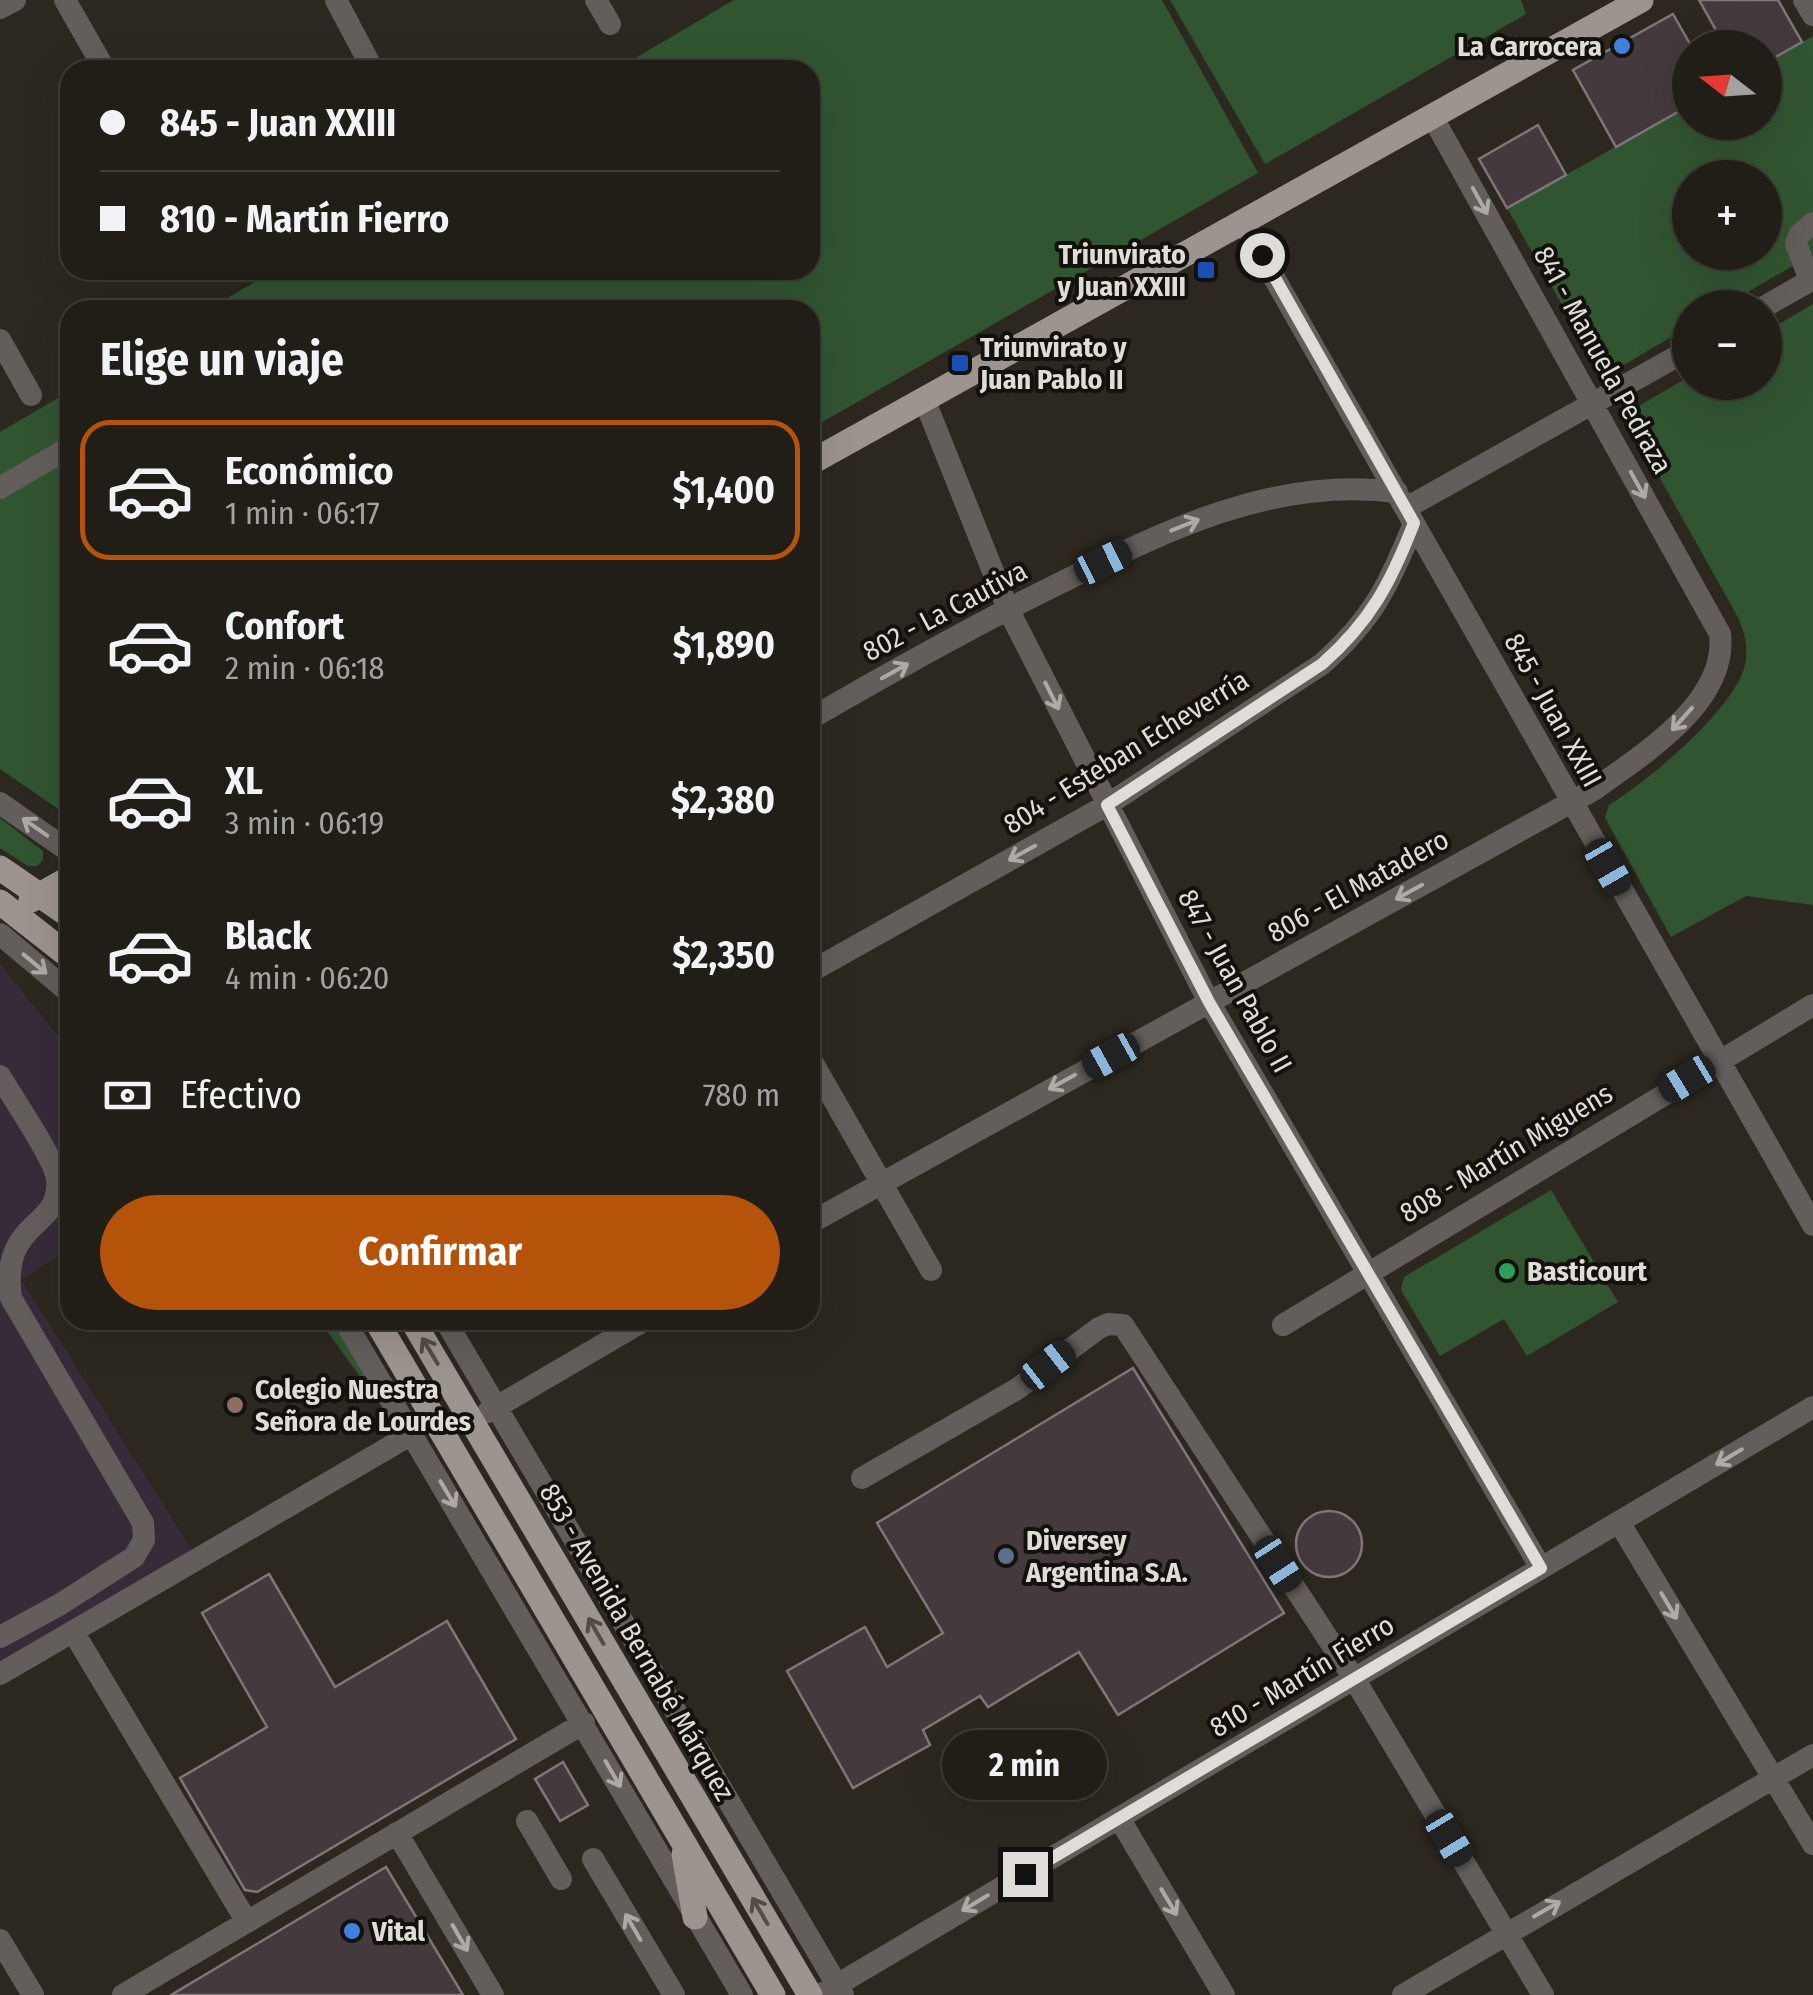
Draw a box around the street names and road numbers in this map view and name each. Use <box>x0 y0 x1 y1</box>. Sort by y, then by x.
street label: 841 - Manuela Pedraza <box>1527 241 1679 479</box>
street label: 802 - La Cautiva <box>857 554 1033 668</box>
street label: 845 - Juan XXIII <box>1497 628 1609 792</box>
street label: 804 - Esteban Echeverría <box>998 663 1254 841</box>
street label: 806 - El Matadero <box>1262 823 1454 949</box>
street label: 847 - Juan Pablo II <box>1171 884 1299 1078</box>
street label: 808 - Martín Miguens <box>1394 1077 1618 1229</box>
street label: 853 - Avenida Bernabé Márquez <box>533 1478 741 1806</box>
street label: 810 - Martín Fierro <box>1204 1608 1400 1744</box>

